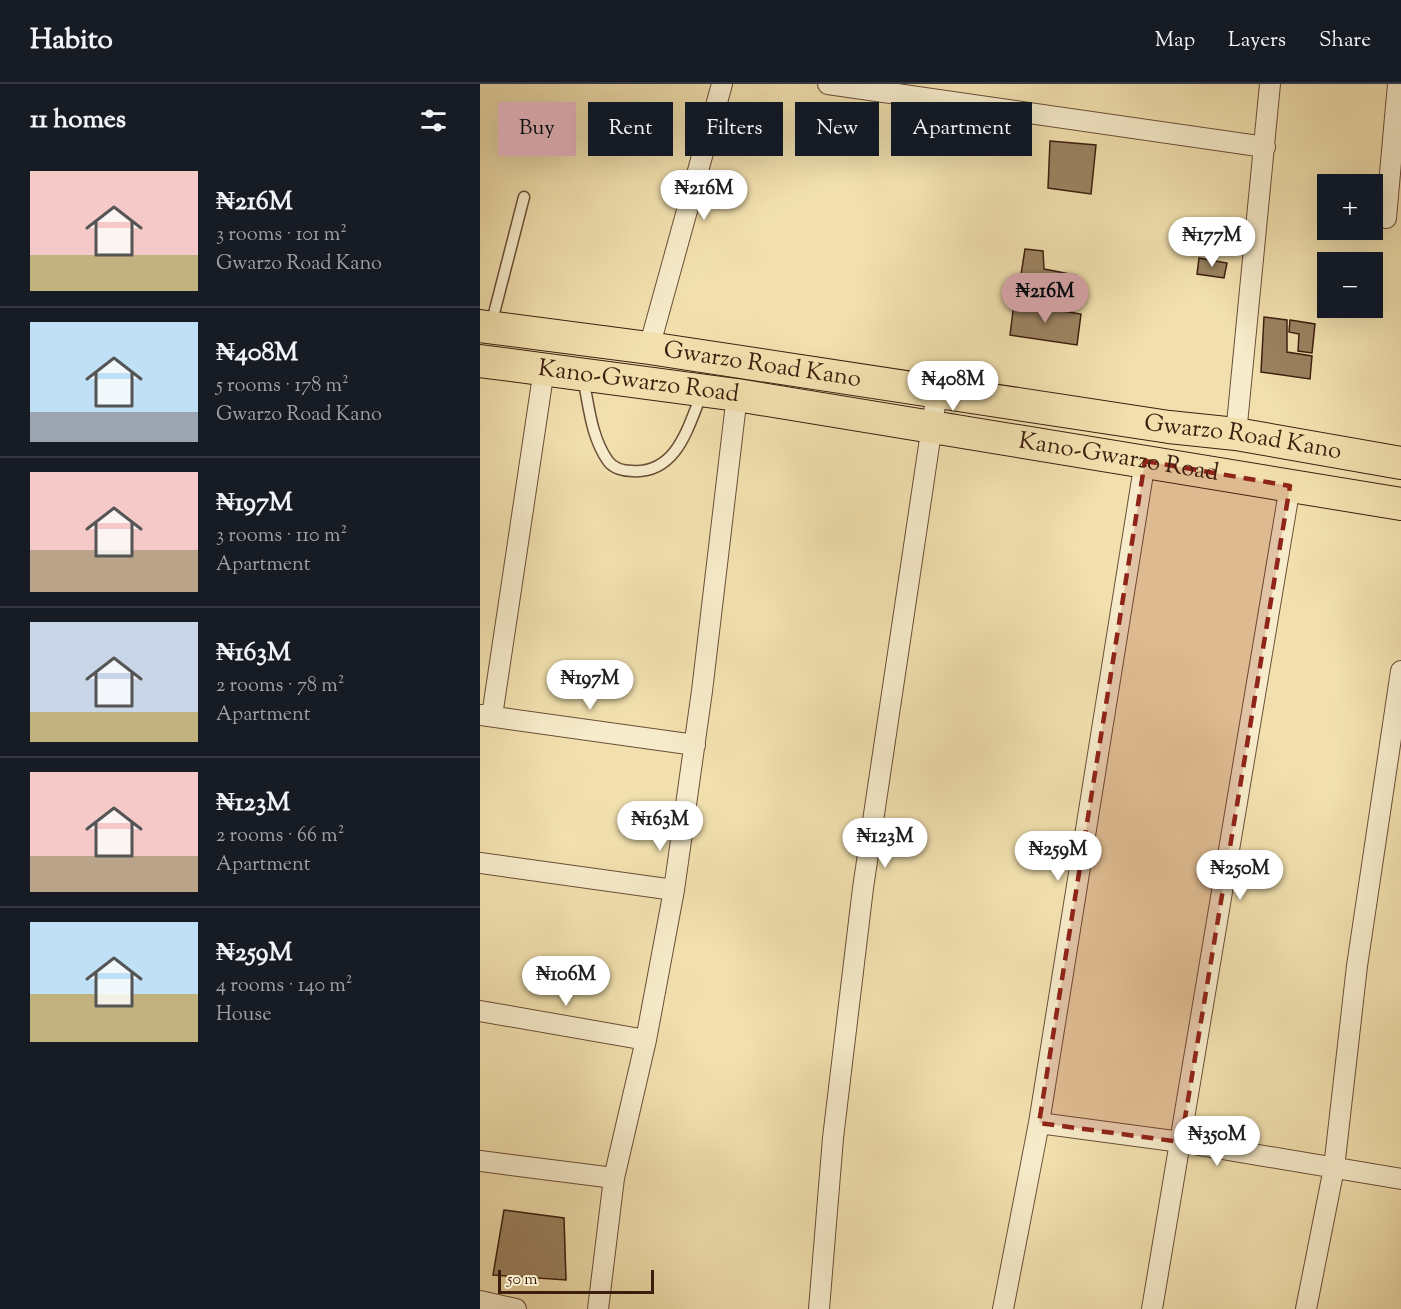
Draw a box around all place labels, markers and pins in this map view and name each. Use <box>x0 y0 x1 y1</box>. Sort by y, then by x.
pin: ₦216M <box>662 170 746 221</box>
pin: ₦177M <box>1170 217 1254 268</box>
pin: ₦216M <box>1003 273 1087 324</box>
pin: ₦408M <box>911 361 995 412</box>
pin: ₦197M <box>548 660 632 711</box>
pin: ₦163M <box>618 801 702 852</box>
pin: ₦123M <box>843 818 927 869</box>
pin: ₦259M <box>1016 831 1100 882</box>
pin: ₦250M <box>1198 850 1282 901</box>
pin: ₦106M <box>524 956 608 1007</box>
pin: ₦350M <box>1175 1116 1259 1167</box>

